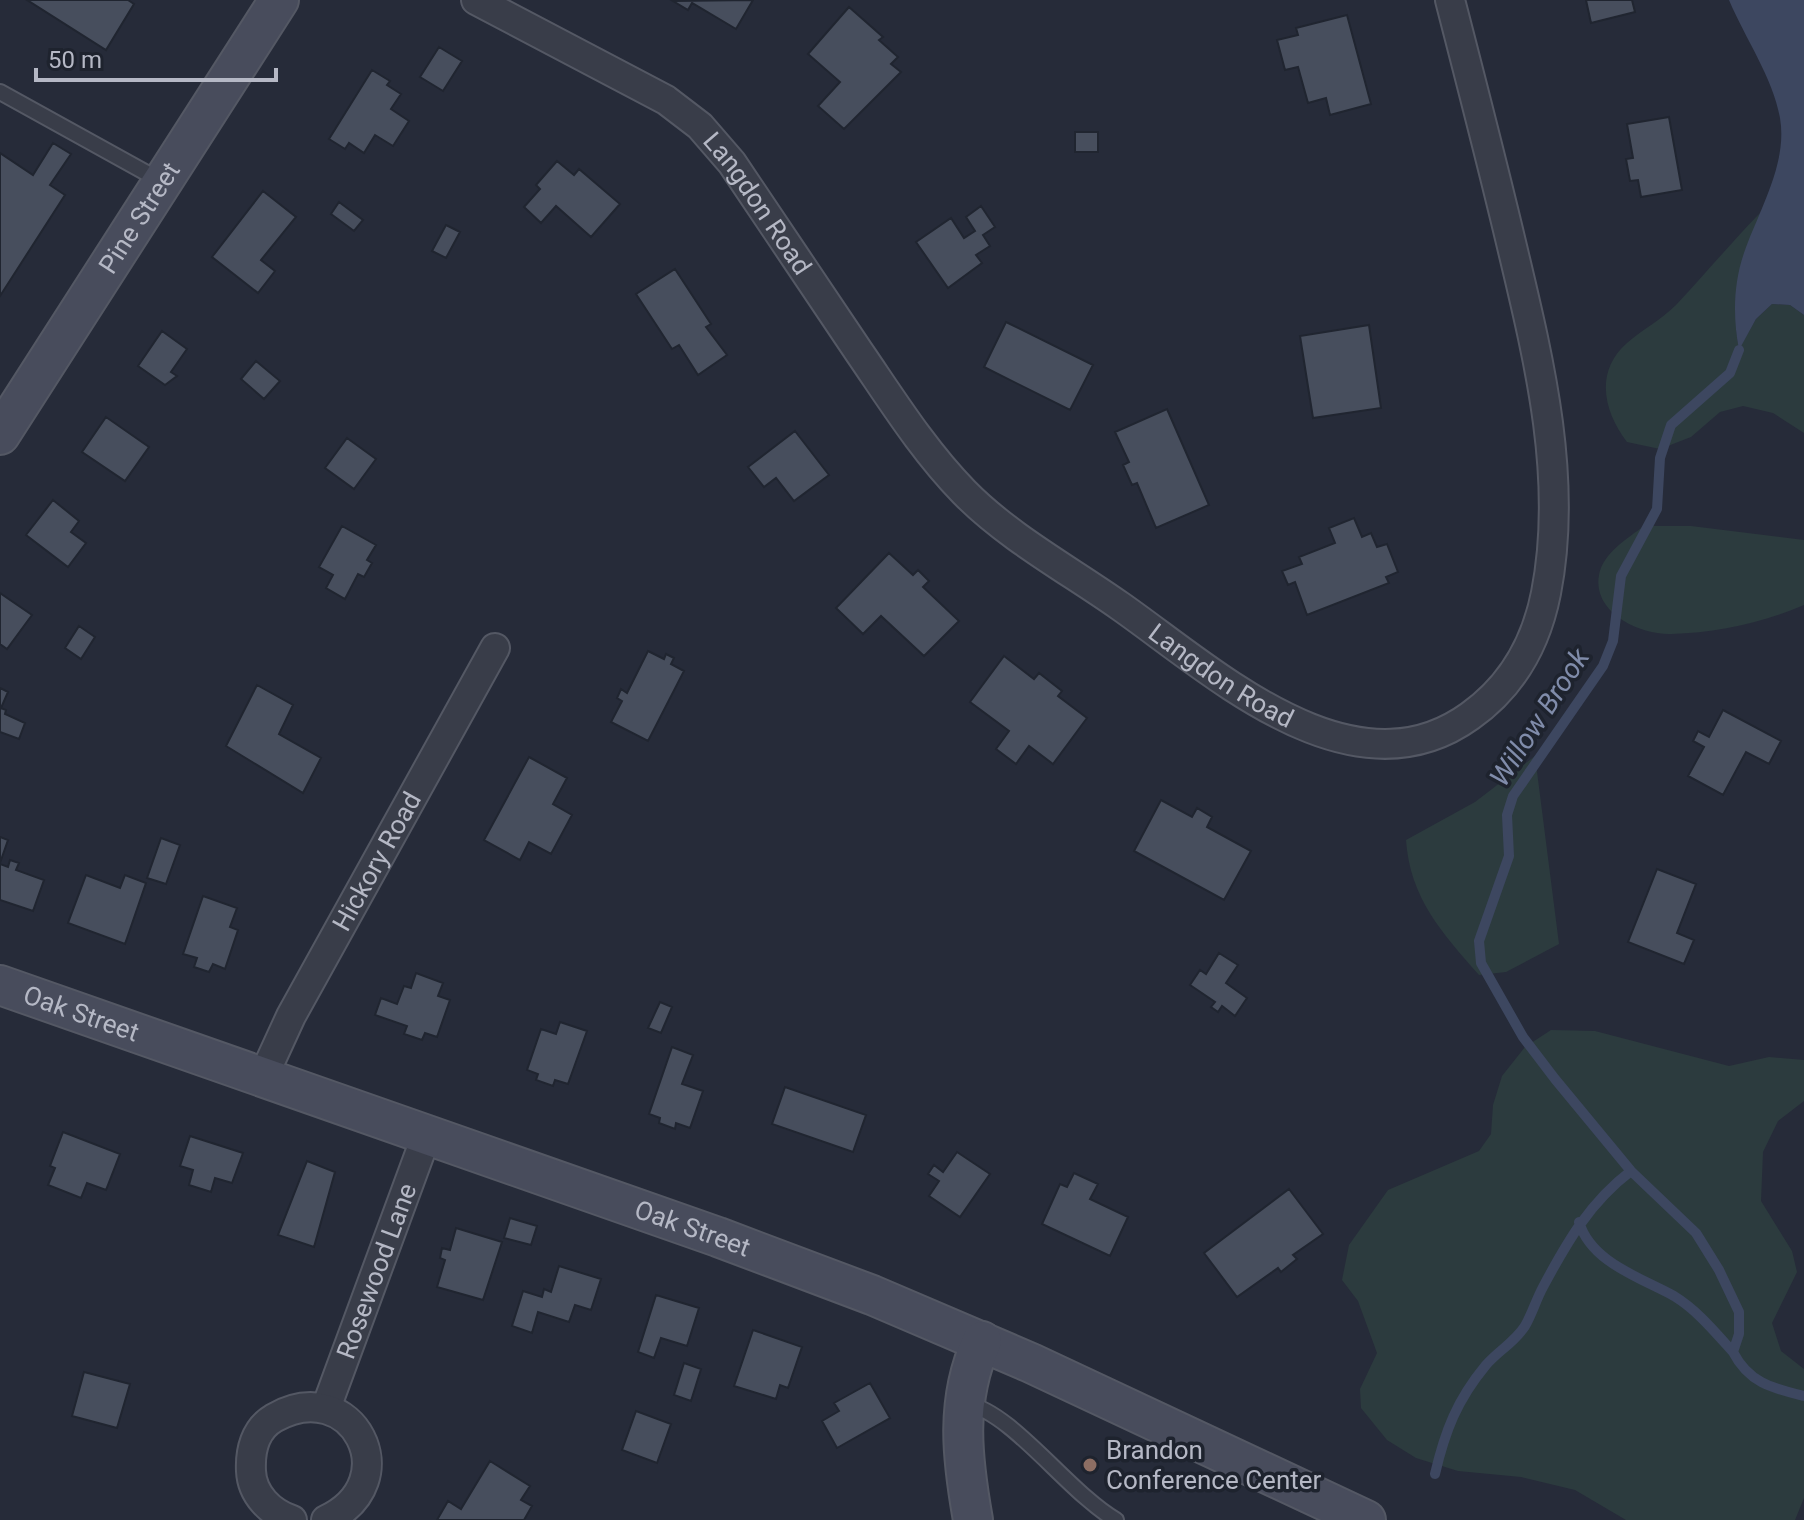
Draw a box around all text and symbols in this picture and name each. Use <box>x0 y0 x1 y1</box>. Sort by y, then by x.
scale bar <box>36 32 276 82</box>
text: 50 m <box>48 46 102 74</box>
street label: Langdon Road <box>697 126 818 280</box>
street label: Pine Street <box>93 157 186 279</box>
street label: Langdon Road <box>1143 617 1298 734</box>
water label: Willow Brook <box>1483 641 1597 792</box>
street label: Hickory Road <box>326 787 427 936</box>
street label: Oak Street <box>19 979 143 1048</box>
street label: Rosewood Lane <box>330 1179 423 1363</box>
street label: Oak Street <box>631 1194 754 1263</box>
place label: Brandon Conference Center <box>1106 1435 1322 1495</box>
marker: Brandon Conference Center <box>1081 1456 1099 1474</box>

